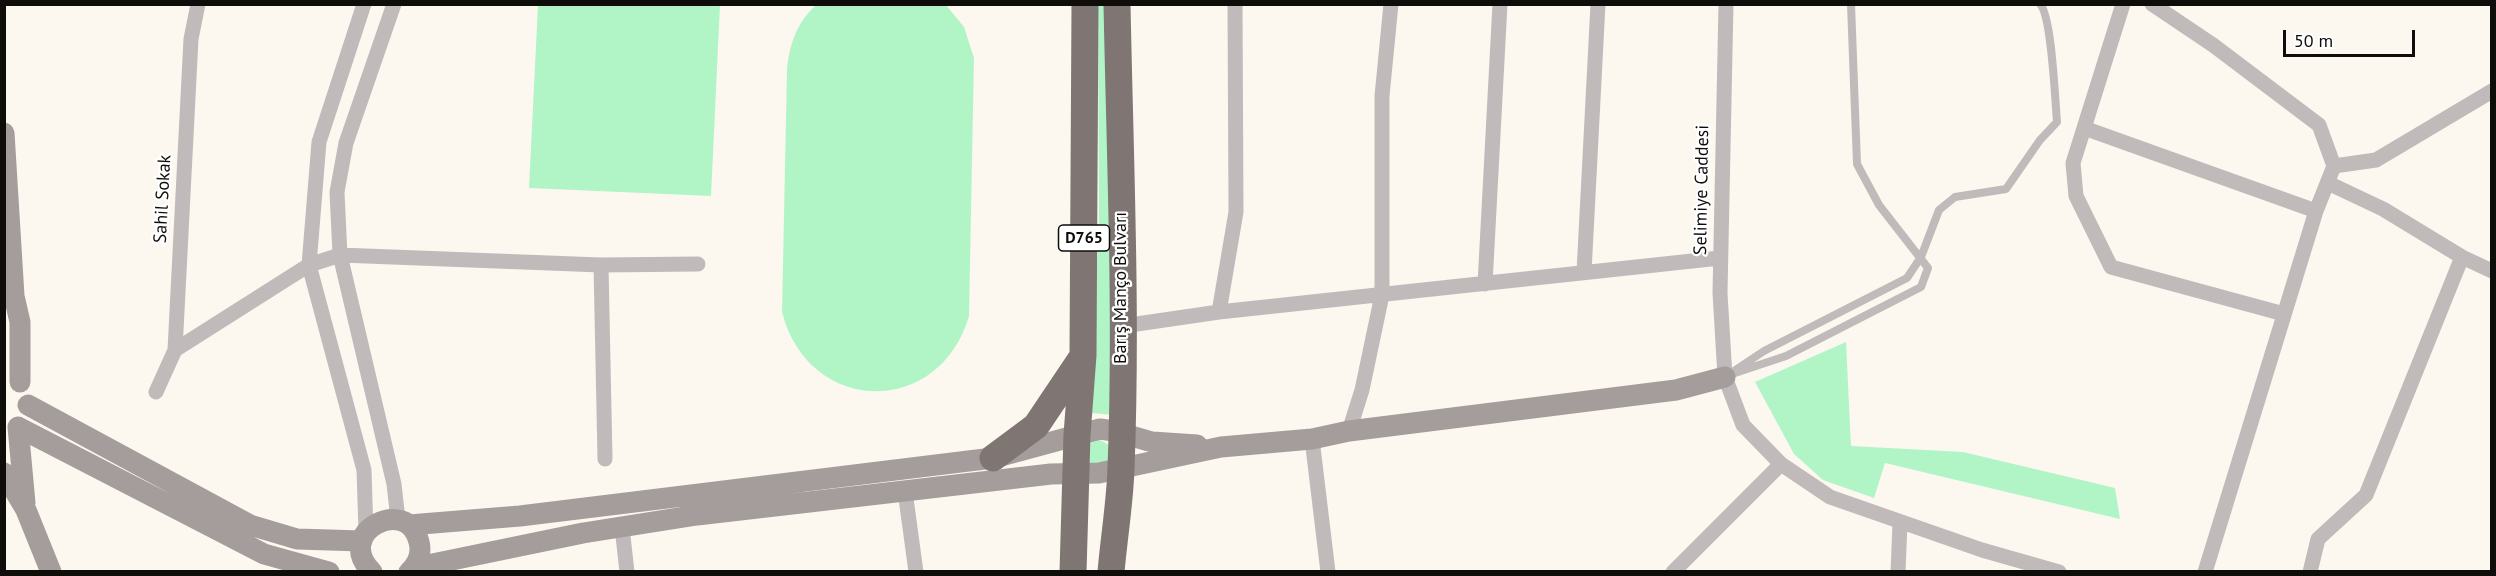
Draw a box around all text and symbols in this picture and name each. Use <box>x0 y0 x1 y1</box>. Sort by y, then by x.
scale bar <box>2286 18 2418 56</box>
text: 50 m <box>2294 29 2333 52</box>
street label: Selimiye Caddesi <box>1690 125 1714 255</box>
street label: Sahil Sokak <box>150 154 176 244</box>
street label: Barış Manço Bulvarı <box>1110 212 1132 364</box>
road number: D765 <box>1058 225 1110 251</box>

